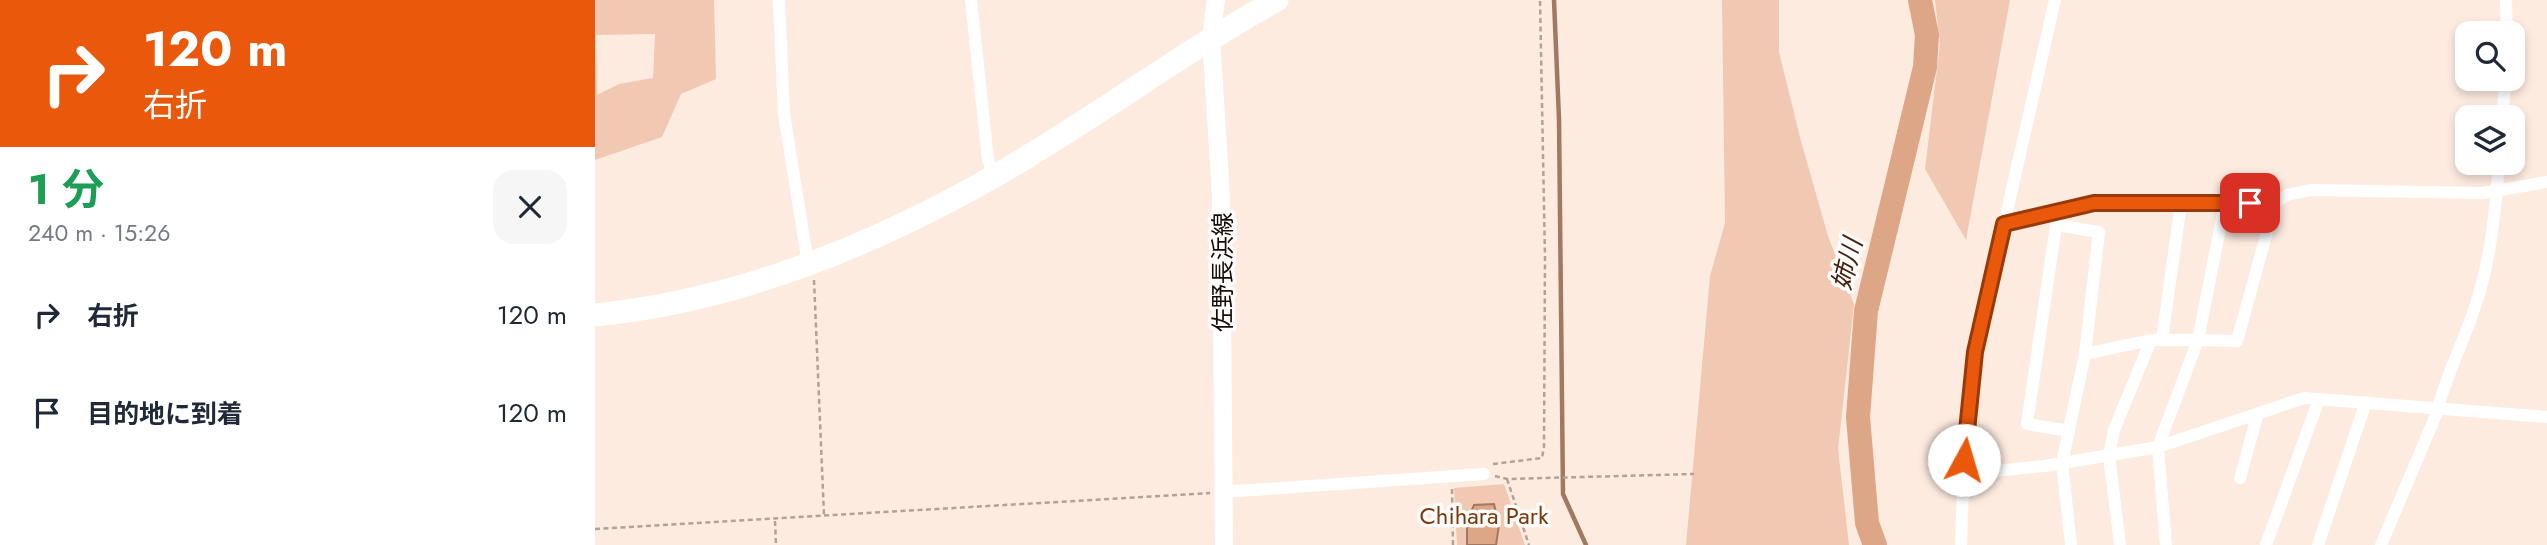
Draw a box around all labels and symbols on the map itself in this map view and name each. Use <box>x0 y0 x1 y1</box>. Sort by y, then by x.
pin <box>2220 173 2280 233</box>
street label: 佐野長浜線 <box>1205 212 1240 332</box>
water label: 姉川 <box>1822 231 1872 294</box>
position arrow <box>1927 423 2001 497</box>
park label: Chihara Park <box>1419 498 1549 533</box>

